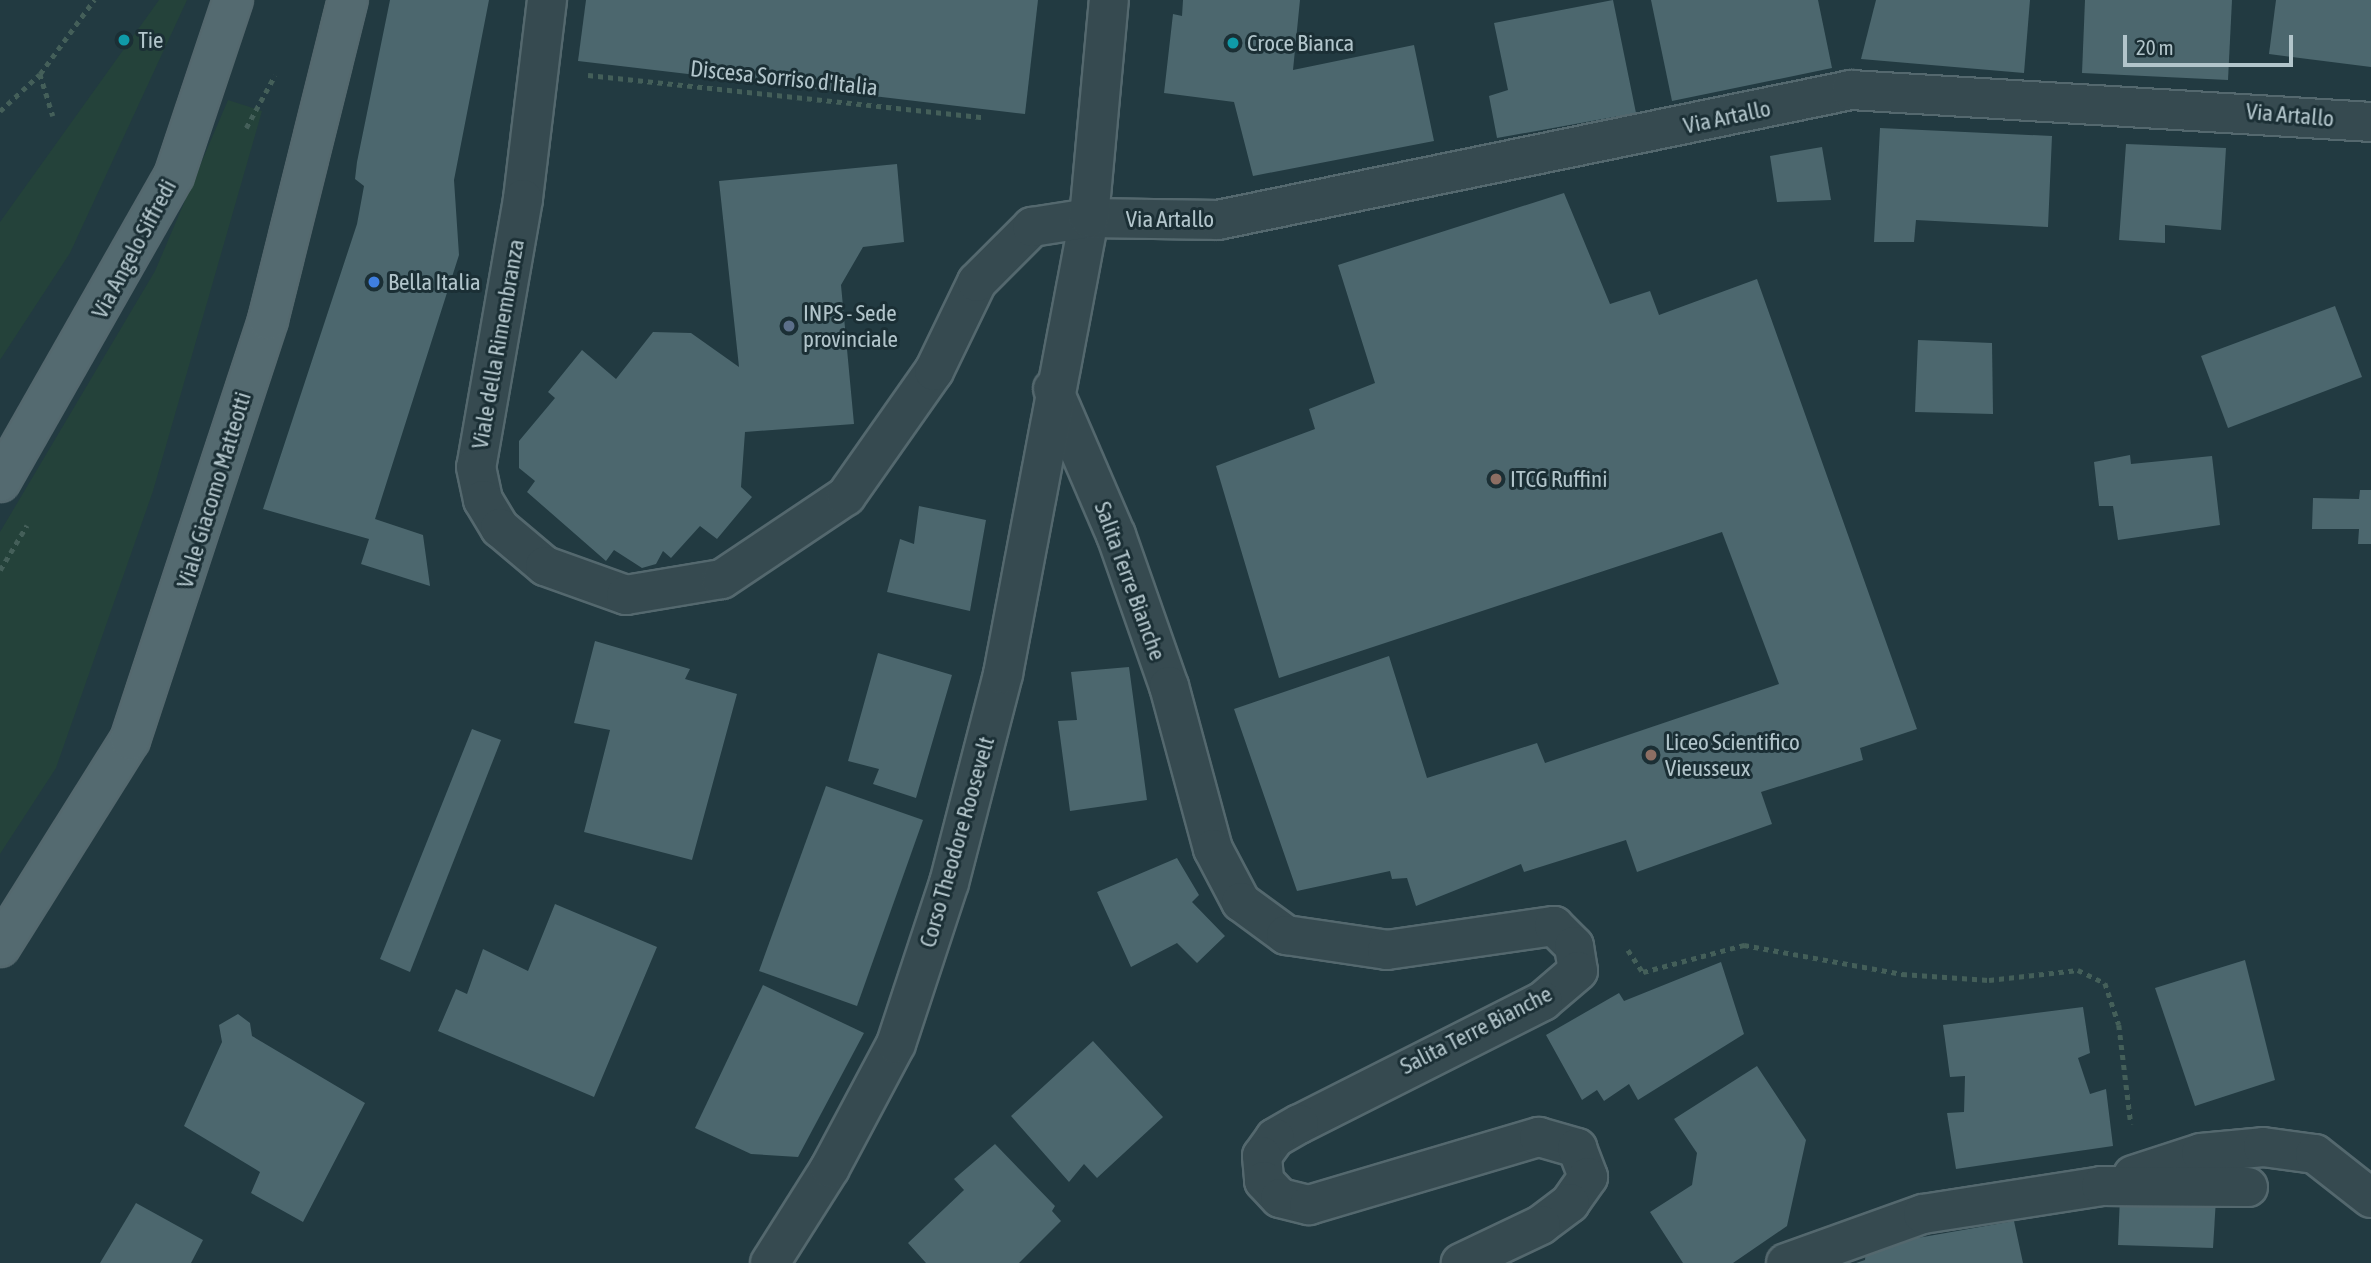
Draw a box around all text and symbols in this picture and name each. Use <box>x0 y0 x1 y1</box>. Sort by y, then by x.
scale bar <box>2126 21 2296 65</box>
place label: Tie <box>138 26 163 54</box>
place label: Croce Bianca <box>1247 29 1354 57</box>
marker: Tie <box>116 32 132 48</box>
marker: Croce Bianca <box>1225 35 1241 51</box>
text: 20 m <box>2136 35 2174 59</box>
street label: Discesa Sorriso d'Italia <box>689 54 879 102</box>
street label: Via Artallo <box>1681 94 1773 140</box>
street label: Via Artallo <box>2245 97 2335 133</box>
street label: Via Angelo Siffredi <box>86 175 182 323</box>
street label: Via Artallo <box>1126 205 1214 233</box>
street label: Viale della Rimembranza <box>466 237 530 451</box>
place label: Bella Italia <box>388 268 481 296</box>
marker: Bella Italia <box>366 274 382 290</box>
place label: INPS - Sede provinciale <box>803 299 898 353</box>
marker: INPS - Sede provinciale <box>781 318 797 334</box>
street label: Viale Giacomo Matteotti <box>171 389 257 591</box>
place label: ITCG Ruffini <box>1510 465 1608 493</box>
marker: ITCG Ruffini <box>1488 471 1504 487</box>
street label: Salita Terre Bianche <box>1089 498 1171 664</box>
place label: Liceo Scientifico Vieusseux <box>1665 728 1800 782</box>
street label: Corso Theodore Roosevelt <box>914 733 1000 951</box>
marker: Liceo Scientifico Vieusseux <box>1643 747 1659 763</box>
street label: Salita Terre Bianche <box>1395 980 1557 1080</box>

